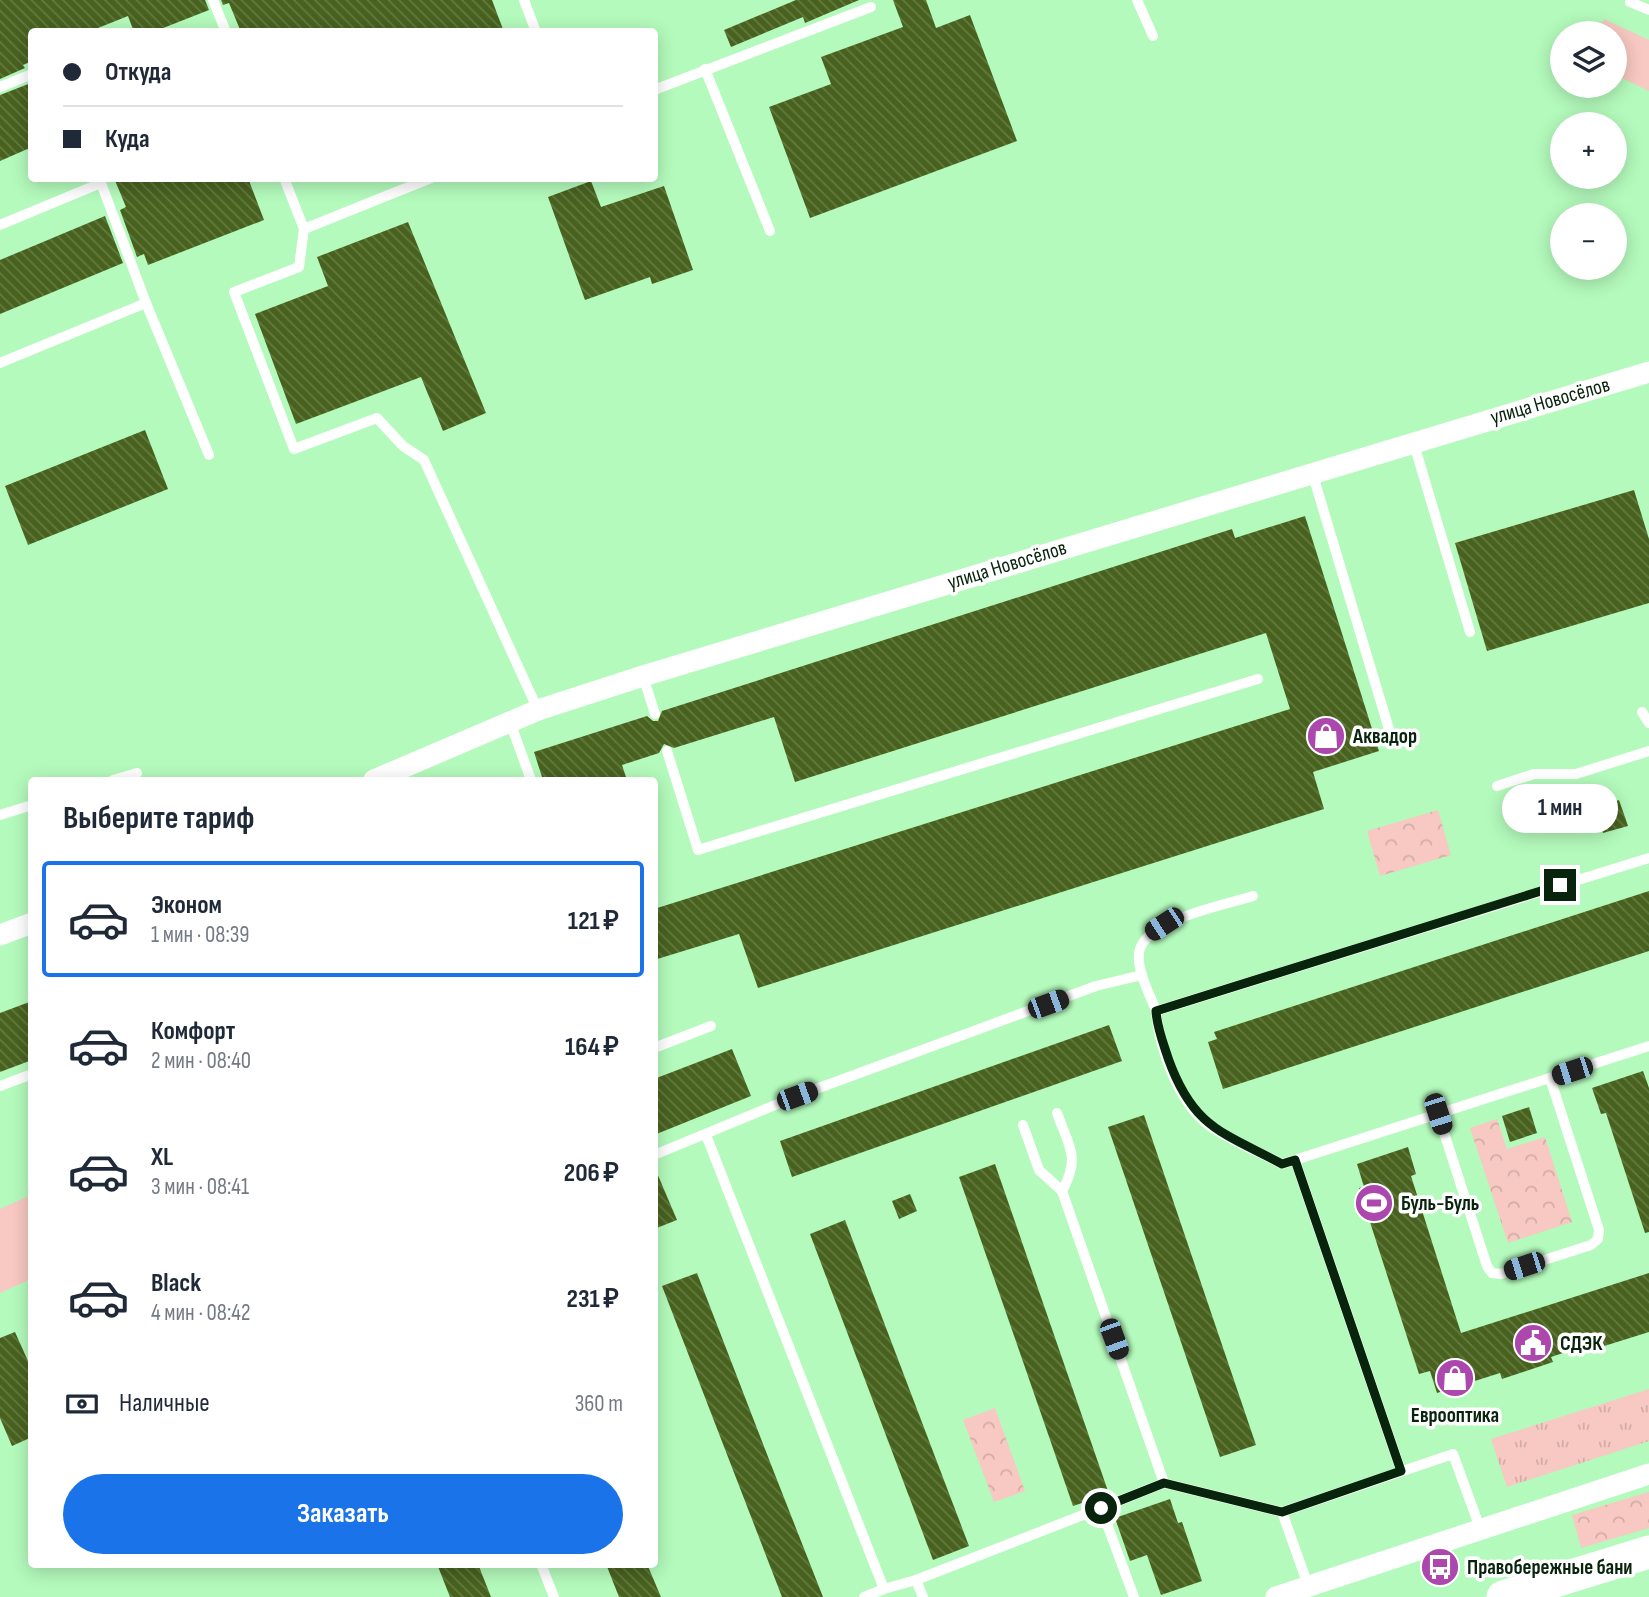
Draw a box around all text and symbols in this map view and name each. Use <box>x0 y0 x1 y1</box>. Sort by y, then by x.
map controls <box>1550 21 1627 280</box>
button: layers <box>1550 21 1627 98</box>
text: Откуда <box>105 57 171 88</box>
button: + <box>1550 112 1627 189</box>
text: Куда <box>105 124 150 155</box>
button: − <box>1550 203 1627 280</box>
street label: улица Новосёлов <box>1487 372 1613 430</box>
street label: улица Новосёлов <box>945 535 1069 595</box>
shop icon: Аквадор <box>1305 715 1347 757</box>
place label: Аквадор <box>1352 724 1417 749</box>
callout: 1 мин <box>1502 784 1618 832</box>
text: 1 мин <box>1538 794 1582 822</box>
text: Выберите тариф <box>63 799 254 838</box>
route end <box>1544 869 1576 901</box>
icon: car <box>67 888 130 951</box>
text: Эконом <box>151 890 222 921</box>
car <box>1141 904 1188 944</box>
text: 121 ₽ <box>568 906 619 937</box>
text: 1 мин · 08:39 <box>151 921 250 949</box>
car <box>1025 987 1072 1021</box>
icon: car <box>67 1014 130 1077</box>
text: Комфорт <box>151 1016 235 1047</box>
text: 164 ₽ <box>565 1032 619 1063</box>
text: 2 мин · 08:40 <box>151 1047 251 1075</box>
car <box>1549 1055 1596 1087</box>
car <box>774 1079 821 1113</box>
car <box>1422 1091 1455 1137</box>
icon: car <box>67 1140 130 1203</box>
text: XL <box>151 1142 173 1173</box>
text: 206 ₽ <box>564 1158 619 1189</box>
text: 3 мин · 08:41 <box>151 1173 249 1201</box>
sports icon: Буль-Буль <box>1353 1182 1395 1224</box>
place label: Буль-Буль <box>1401 1191 1479 1216</box>
car <box>1501 1250 1548 1282</box>
icon: car <box>67 1266 130 1329</box>
text: Black <box>151 1268 201 1299</box>
text: 231 ₽ <box>567 1284 619 1315</box>
text: 4 мин · 08:42 <box>151 1299 251 1327</box>
car <box>1097 1316 1132 1362</box>
public building icon: СДЭК <box>1512 1322 1554 1364</box>
place label: СДЭК <box>1560 1331 1603 1356</box>
shop icon: Еврооптика <box>1434 1357 1476 1399</box>
icon: cash <box>63 1385 101 1423</box>
text: Наличные <box>119 1388 210 1419</box>
text: 360 m <box>575 1390 623 1418</box>
place label: Еврооптика <box>1411 1403 1499 1428</box>
button: Заказать <box>63 1474 623 1554</box>
route start <box>1085 1492 1117 1524</box>
bus stop icon: Правобережные бани <box>1419 1546 1461 1588</box>
place label: Правобережные бани <box>1467 1555 1633 1580</box>

